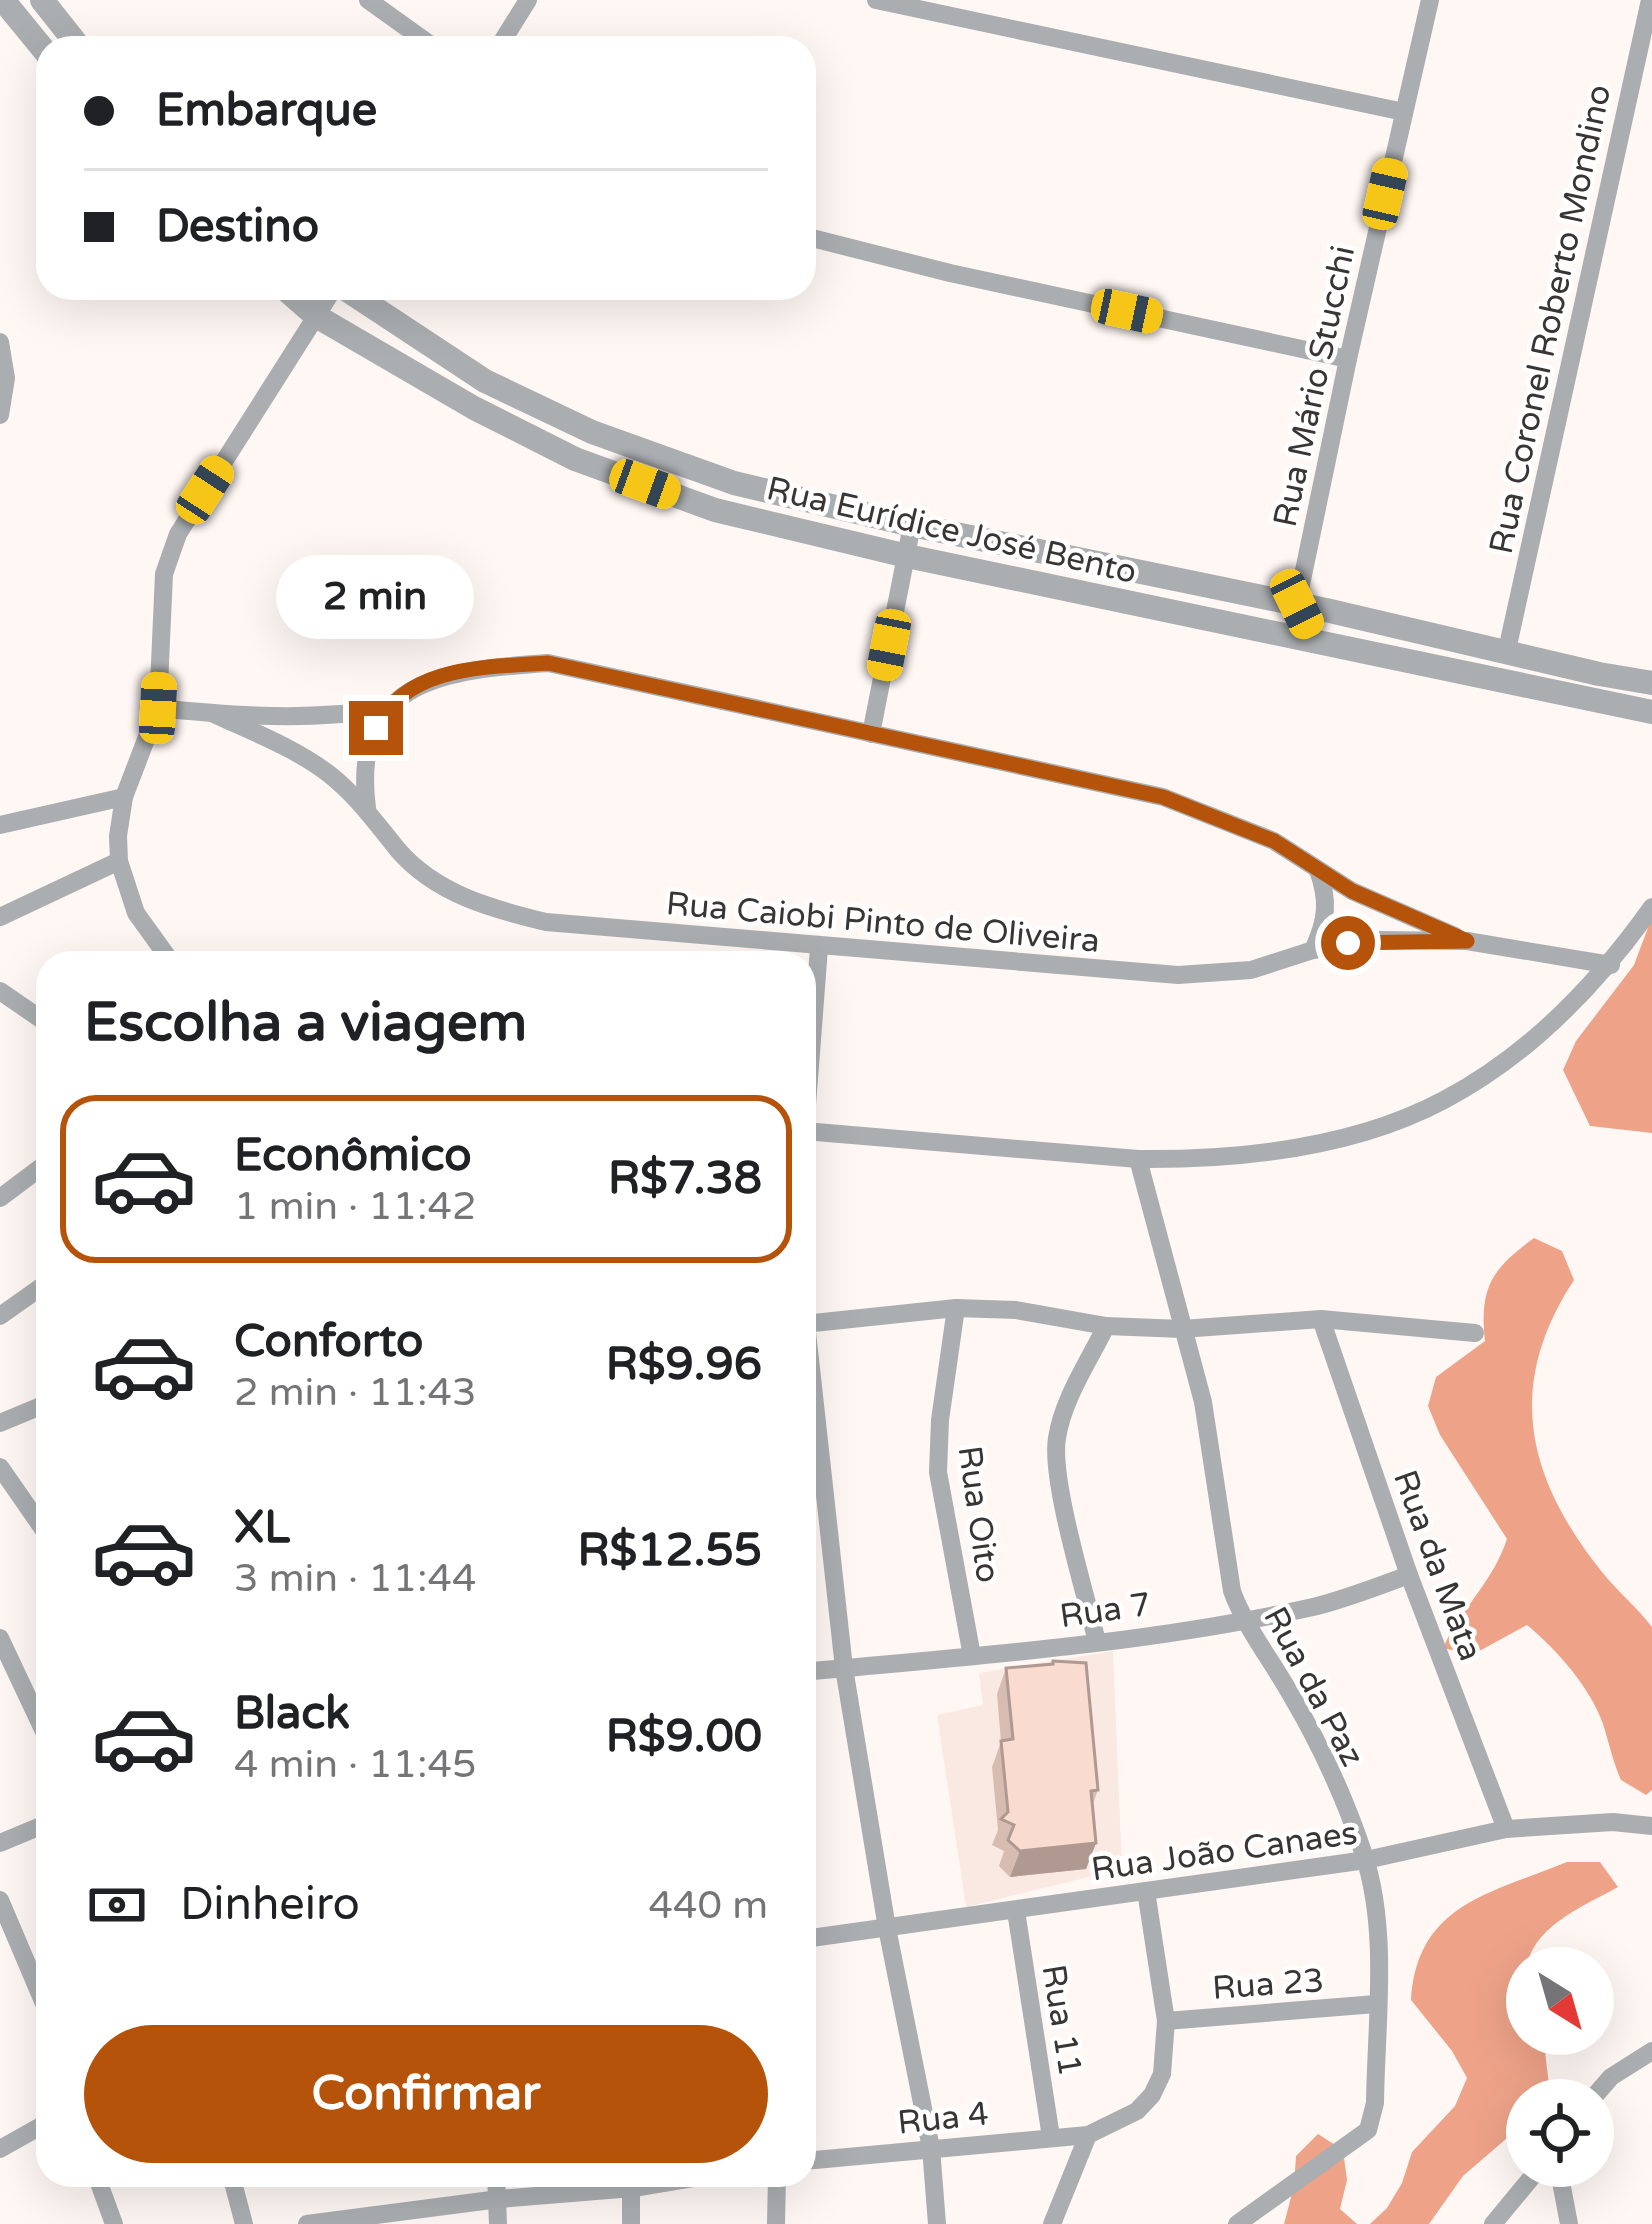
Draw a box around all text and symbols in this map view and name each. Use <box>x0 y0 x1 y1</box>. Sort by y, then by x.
street label: Rua Coronel Roberto Mondino <box>1482 81 1619 557</box>
text: Embarque <box>156 84 377 138</box>
car <box>1359 155 1411 233</box>
text: Destino <box>156 200 319 254</box>
street label: Rua Mário Stucchi <box>1266 242 1363 530</box>
car <box>1088 286 1166 336</box>
car <box>170 450 240 530</box>
car <box>605 455 685 513</box>
street label: Rua Eurídice José Bento <box>763 469 1140 592</box>
callout: 2 min <box>277 554 475 638</box>
car <box>1265 564 1329 644</box>
text: 2 min <box>323 573 427 620</box>
car <box>864 606 914 684</box>
car <box>138 671 178 745</box>
route end <box>349 701 403 755</box>
street label: Rua Caiobi Pinto de Oliveira <box>664 884 1101 961</box>
route start <box>1321 916 1375 970</box>
text: Escolha a viagem <box>84 990 527 1055</box>
icon: car <box>90 1125 198 1233</box>
text: Econômico <box>234 1129 472 1183</box>
text: R$7.38 <box>608 1152 762 1206</box>
text: 1 min · 11:42 <box>234 1183 476 1230</box>
icon: car <box>90 1311 198 1419</box>
text: Conforto <box>234 1315 423 1369</box>
text: R$9.96 <box>606 1338 762 1392</box>
text: 2 min · 11:43 <box>234 1369 476 1416</box>
street label: Rua Oito <box>950 1443 1007 1585</box>
street label: Rua da Mata <box>1385 1465 1490 1666</box>
icon: car <box>90 1497 198 1605</box>
text: XL <box>234 1501 290 1555</box>
text: R$12.55 <box>577 1524 762 1578</box>
text: 3 min · 11:44 <box>234 1555 476 1602</box>
street label: Rua 7 <box>1057 1585 1153 1636</box>
street label: Rua da Paz <box>1255 1600 1372 1773</box>
icon: car <box>90 1683 198 1791</box>
text: Black <box>234 1687 350 1741</box>
text: R$9.00 <box>606 1710 762 1764</box>
text: 4 min · 11:45 <box>234 1741 476 1788</box>
street label: Rua João Canaes <box>1089 1814 1360 1889</box>
icon: cash <box>84 1872 150 1938</box>
text: Dinheiro <box>180 1878 360 1932</box>
text: 440 m <box>649 1882 768 1929</box>
north arrow <box>1506 1947 1614 2055</box>
map controls <box>1506 1947 1614 2187</box>
street label: Rua 23 <box>1211 1961 1325 2008</box>
street label: Rua 11 <box>1033 1962 1090 2079</box>
button: Confirmar <box>84 2025 768 2163</box>
button: locate <box>1506 2079 1614 2187</box>
street label: Rua 4 <box>896 2094 991 2143</box>

